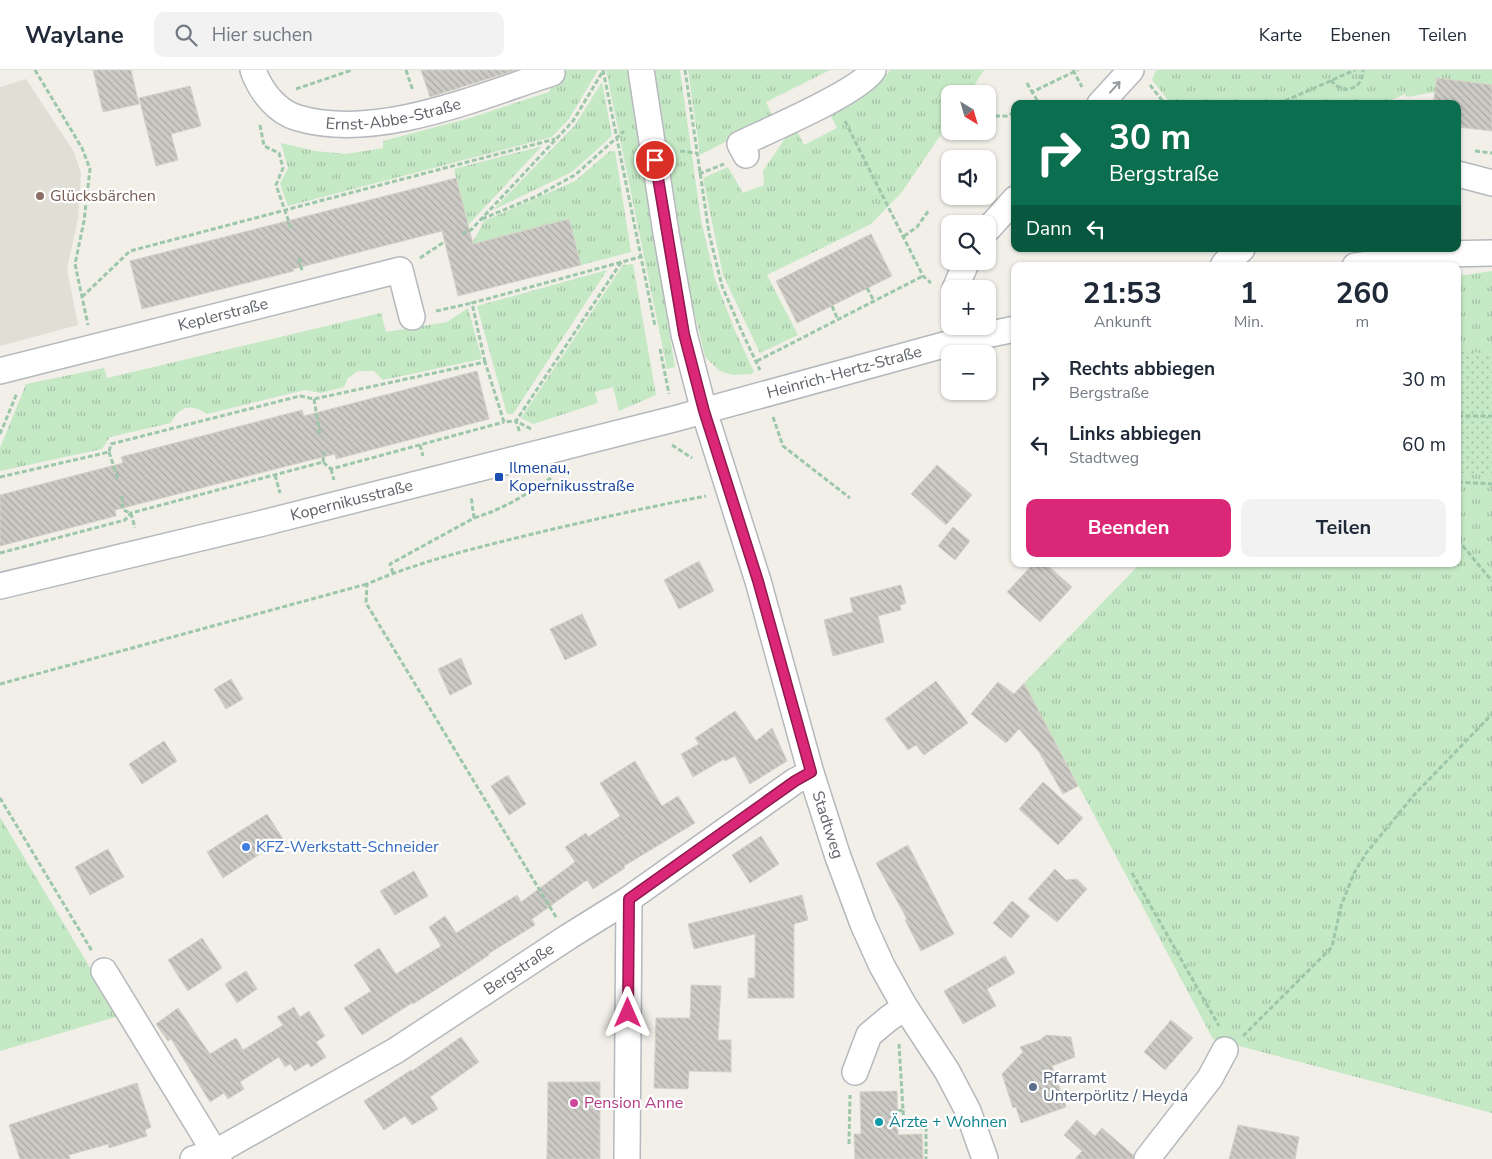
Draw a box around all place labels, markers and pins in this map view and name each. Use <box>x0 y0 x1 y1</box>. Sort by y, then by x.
pin <box>634 139 676 181</box>
place label: Glücksbärchen <box>50 185 156 207</box>
marker: Glücksbärchen <box>34 190 46 202</box>
place label: Ilmenau, Kopernikusstraße <box>509 457 634 497</box>
marker: Ilmenau, Kopernikusstraße <box>493 471 505 483</box>
place label: KFZ-Werkstatt-Schneider <box>256 836 439 858</box>
marker: KFZ-Werkstatt-Schneider <box>240 841 252 853</box>
place label: Pfarramt Unterpörlitz / Heyda <box>1043 1067 1188 1107</box>
marker: Pfarramt Unterpörlitz / Heyda <box>1027 1081 1039 1093</box>
place label: Pension Anne <box>584 1092 683 1114</box>
marker: Pension Anne <box>568 1097 580 1109</box>
place label: Ärzte + Wohnen <box>889 1111 1007 1133</box>
marker: Ärzte + Wohnen <box>873 1116 885 1128</box>

